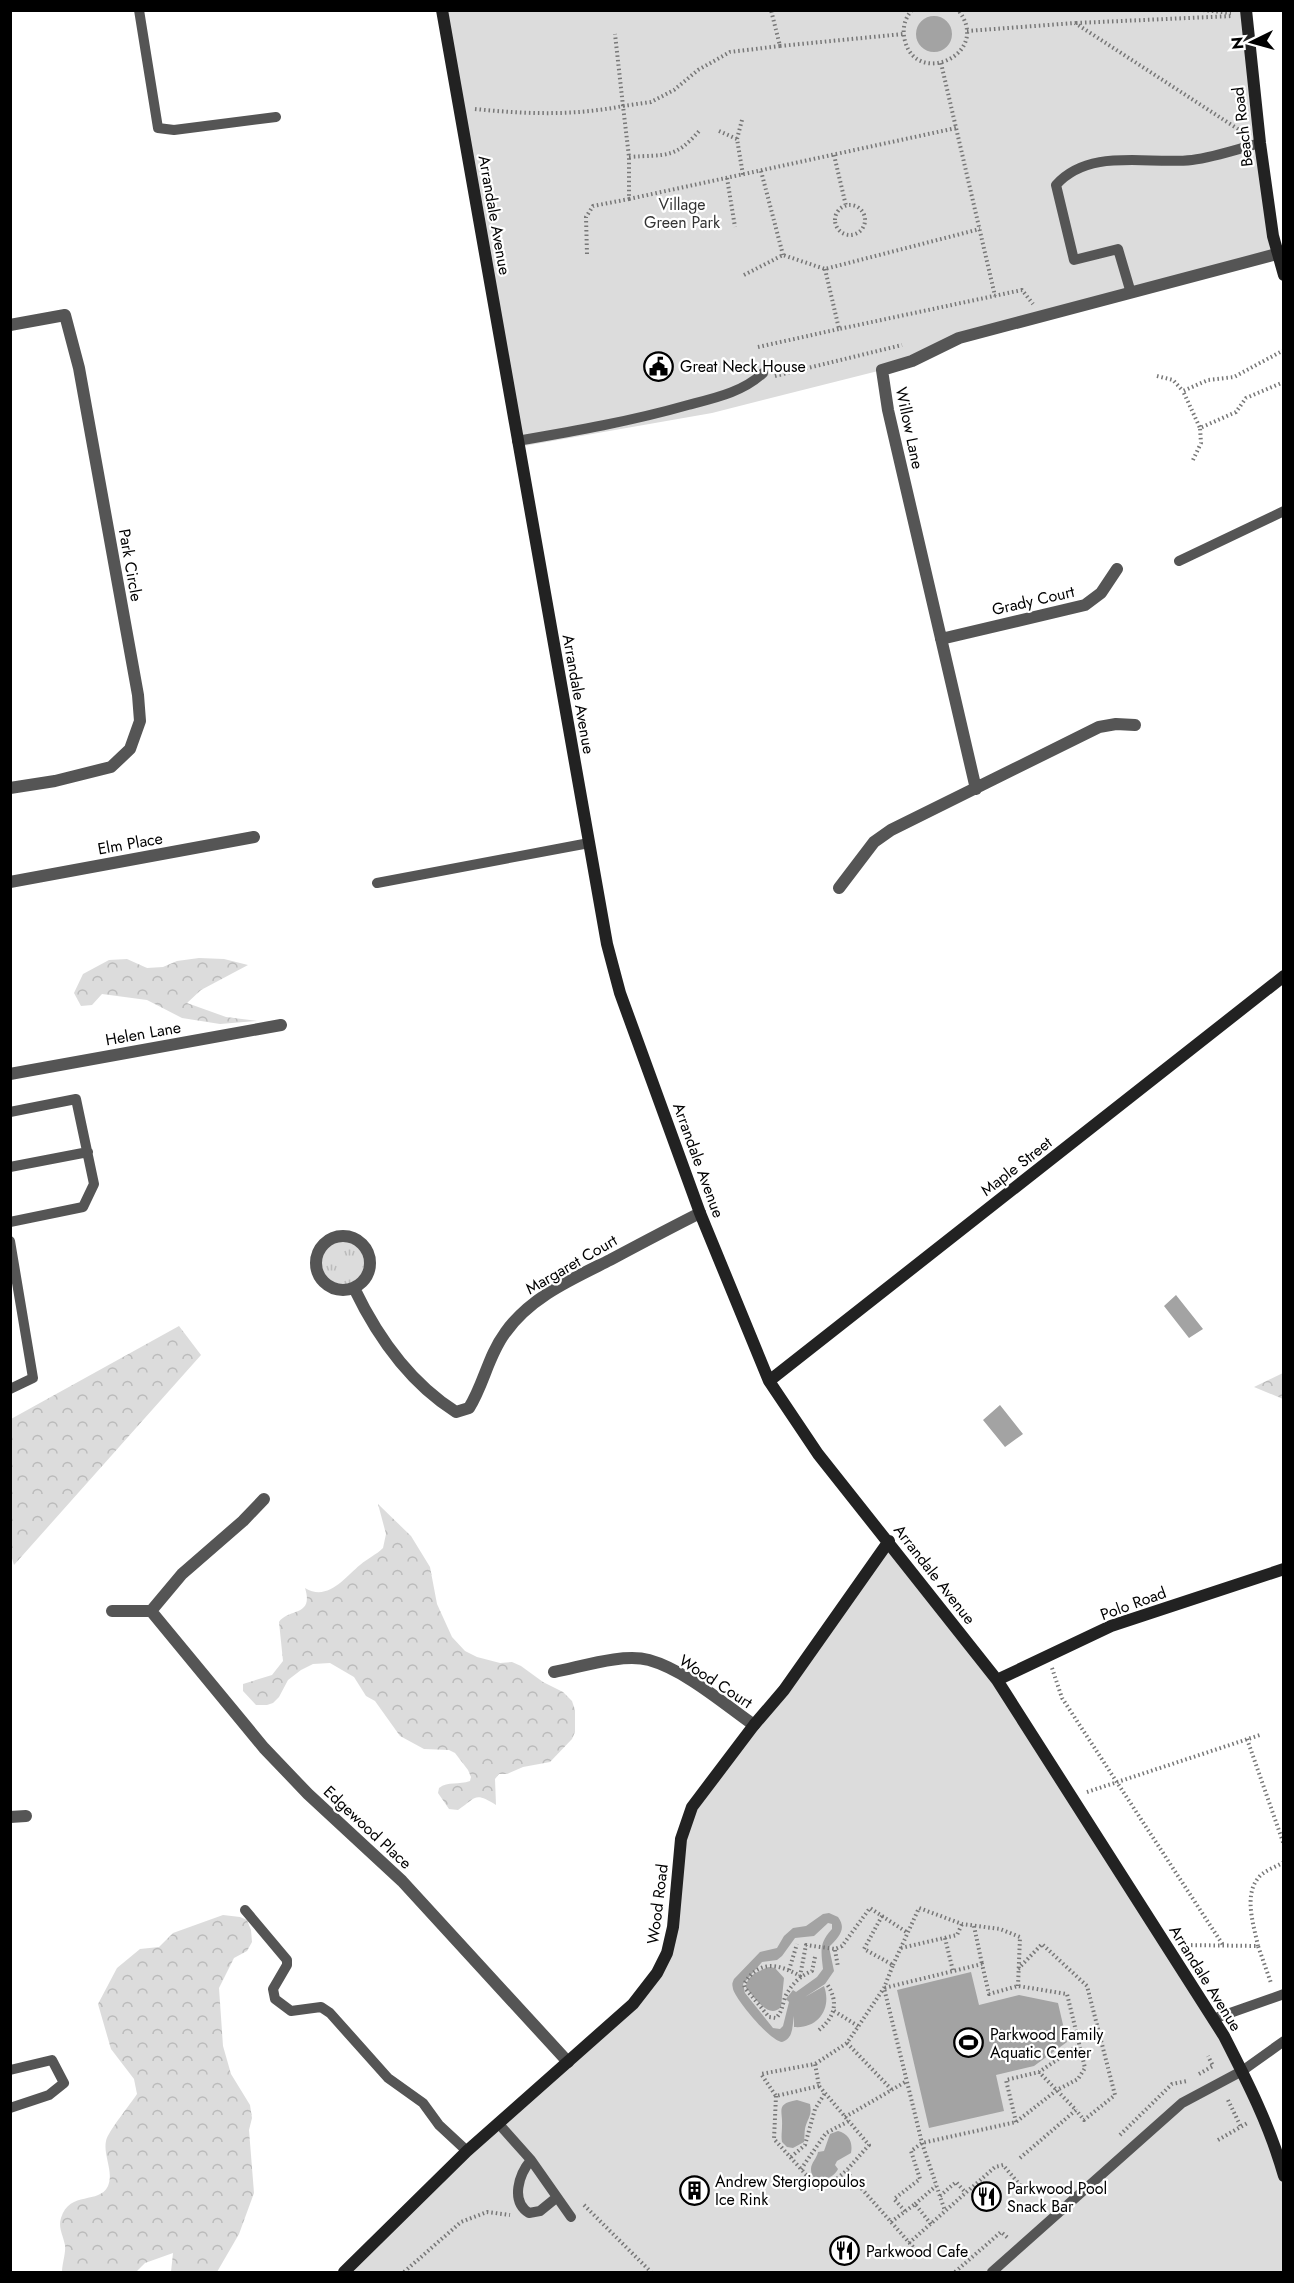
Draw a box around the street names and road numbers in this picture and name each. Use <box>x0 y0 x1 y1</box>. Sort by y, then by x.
street label: Beach Road <box>1226 86 1259 168</box>
street label: Arrandale Avenue <box>473 154 516 277</box>
street label: Willow Lane <box>890 385 929 471</box>
street label: Park Circle <box>113 527 148 603</box>
street label: Grady Court <box>990 580 1077 621</box>
street label: Arrandale Avenue <box>557 633 600 756</box>
street label: Elm Place <box>96 826 164 861</box>
street label: Helen Lane <box>103 1016 183 1051</box>
street label: Arrandale Avenue <box>667 1099 730 1221</box>
street label: Maple Street <box>976 1131 1057 1202</box>
street label: Margaret Court <box>521 1229 621 1300</box>
street label: Arrandale Avenue <box>888 1520 981 1629</box>
street label: Polo Road <box>1097 1581 1169 1626</box>
street label: Wood Court <box>674 1649 757 1714</box>
street label: Edgewood Place <box>318 1780 417 1874</box>
street label: Wood Road <box>641 1863 674 1945</box>
street label: Arrandale Avenue <box>1164 1921 1247 2036</box>

